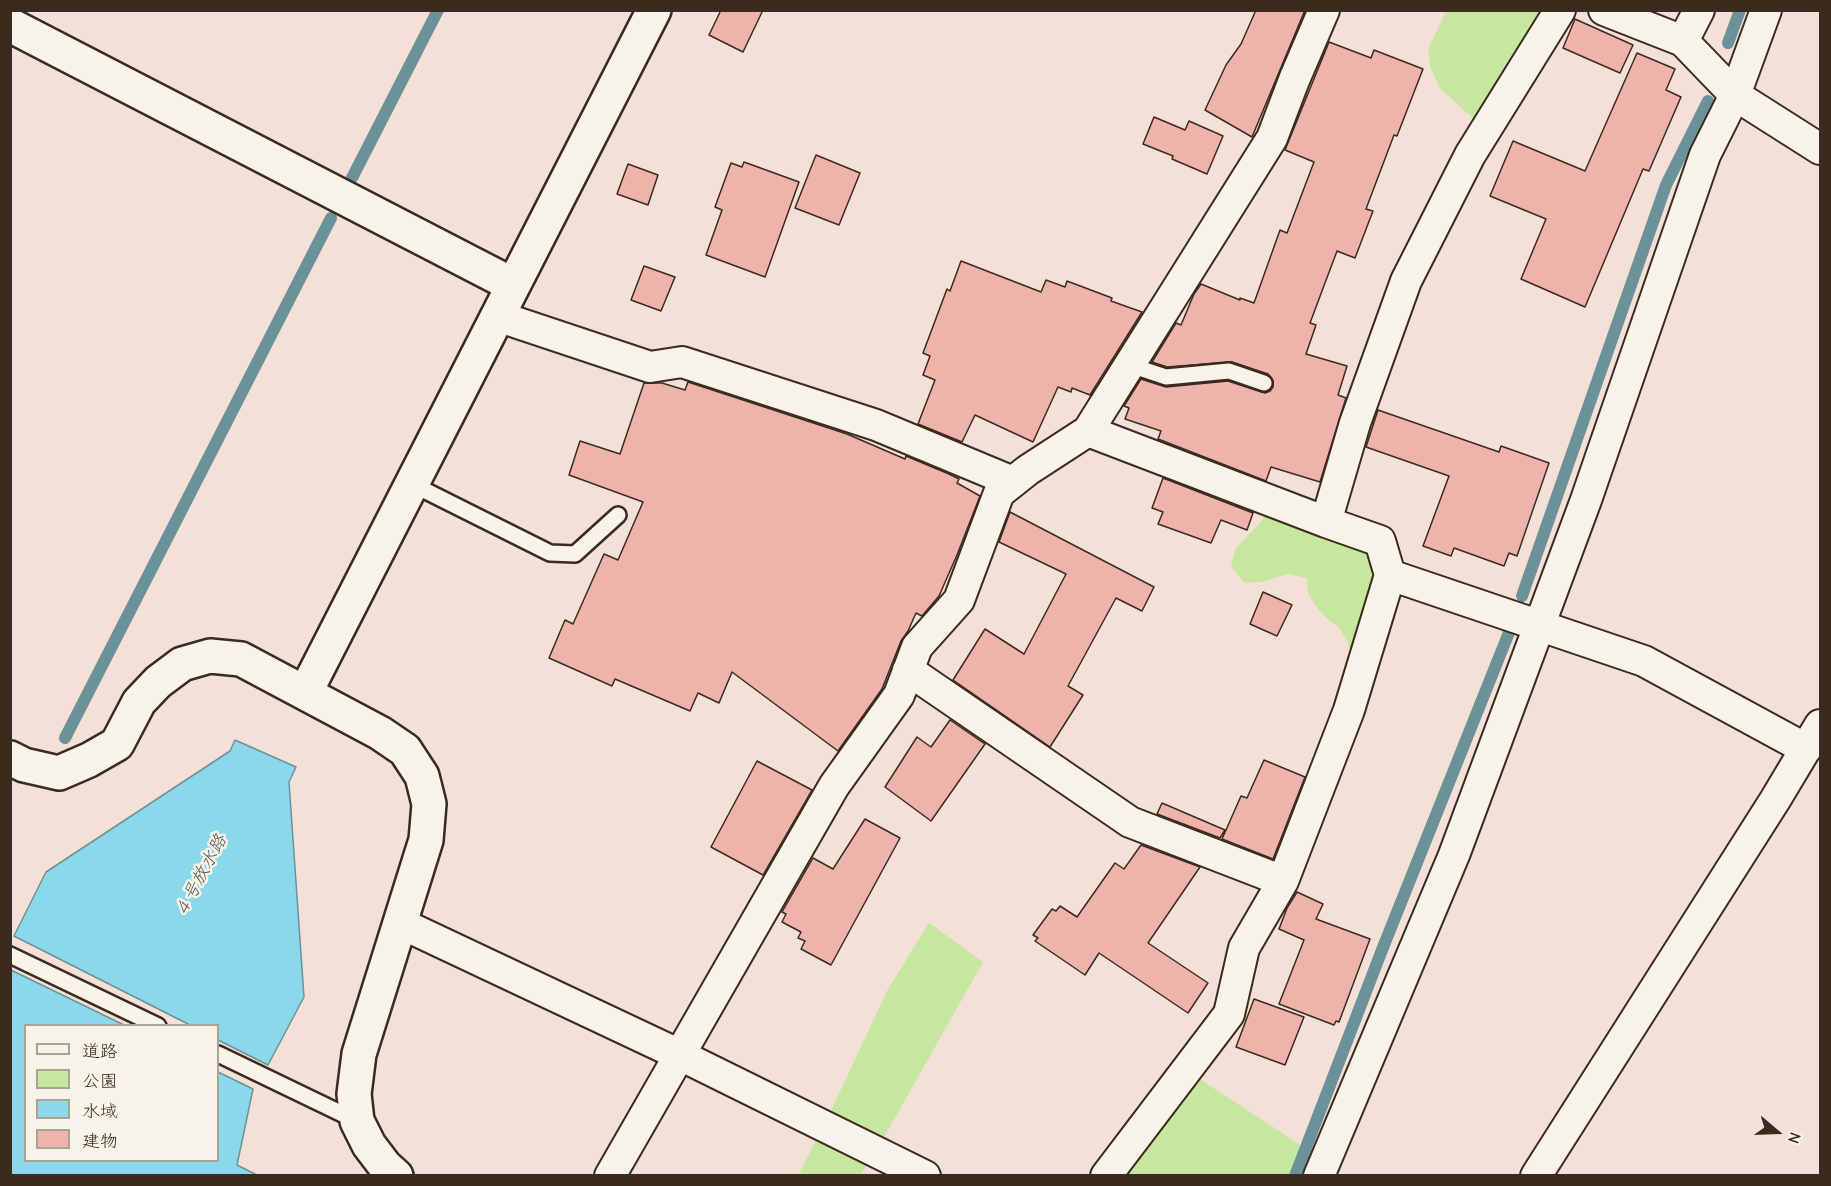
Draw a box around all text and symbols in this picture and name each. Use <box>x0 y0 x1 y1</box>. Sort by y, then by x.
water label: ４号放水路 <box>170 831 232 921</box>
legend <box>24 1024 219 1162</box>
text: 道路 <box>82 1041 118 1062</box>
text: 公園 <box>82 1071 118 1092</box>
text: 水域 <box>82 1101 118 1122</box>
north arrow <box>1747 1102 1807 1162</box>
text: N <box>1784 1130 1804 1146</box>
text: 建物 <box>82 1131 118 1152</box>

